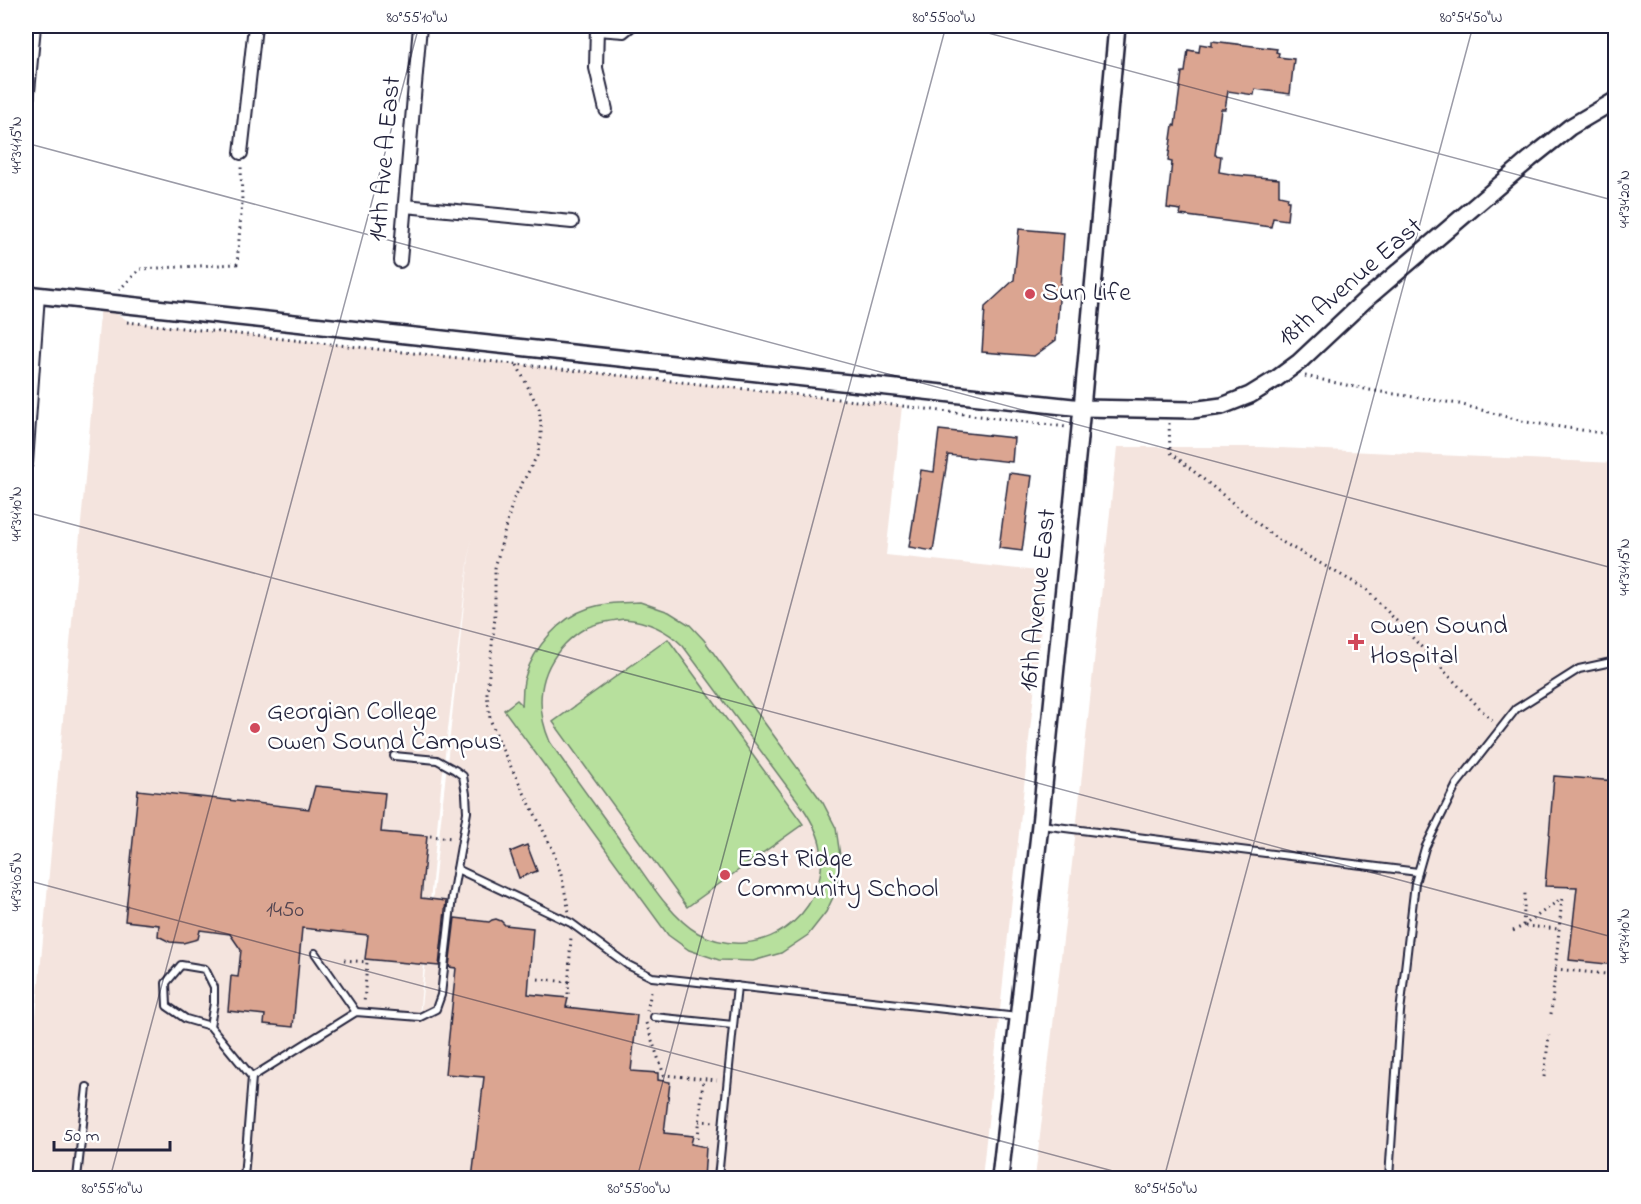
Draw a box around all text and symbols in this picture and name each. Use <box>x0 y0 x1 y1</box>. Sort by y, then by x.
text: 80°55'10"W <box>386 7 448 29</box>
text: 80°55'00"W <box>913 7 975 29</box>
text: 80°54'50"W <box>1440 7 1502 29</box>
street label: 14th Ave A East <box>360 74 412 243</box>
text: 44°34'15"N <box>6 116 28 174</box>
text: 44°34'20"N <box>1614 170 1636 228</box>
street label: 18th Avenue East <box>1270 209 1432 357</box>
place label: Sun Life <box>1042 275 1131 313</box>
marker: Sun Life <box>1023 287 1037 301</box>
text: 44°34'10"N <box>6 486 28 542</box>
street label: 16th Avenue East <box>1011 507 1068 693</box>
text: 44°34'15"N <box>1614 538 1636 596</box>
place label: Owen Sound Hospital <box>1370 608 1508 676</box>
marker: Owen Sound Hospital <box>1347 633 1365 651</box>
place label: Georgian College Owen Sound Campus <box>267 694 502 762</box>
marker: Georgian College Owen Sound Campus <box>248 721 262 735</box>
place label: East Ridge Community School <box>737 841 938 909</box>
text: 44°34'05"N <box>6 852 28 912</box>
marker: East Ridge Community School <box>718 868 732 882</box>
house number: 1450 <box>266 895 304 927</box>
text: 44°34'10"N <box>1614 908 1636 964</box>
scale bar <box>54 1114 170 1152</box>
text: 50 m <box>63 1124 100 1150</box>
text: 80°55'10"W <box>81 1178 143 1200</box>
text: 80°55'00"W <box>608 1178 670 1200</box>
text: 80°54'50"W <box>1135 1178 1197 1200</box>

